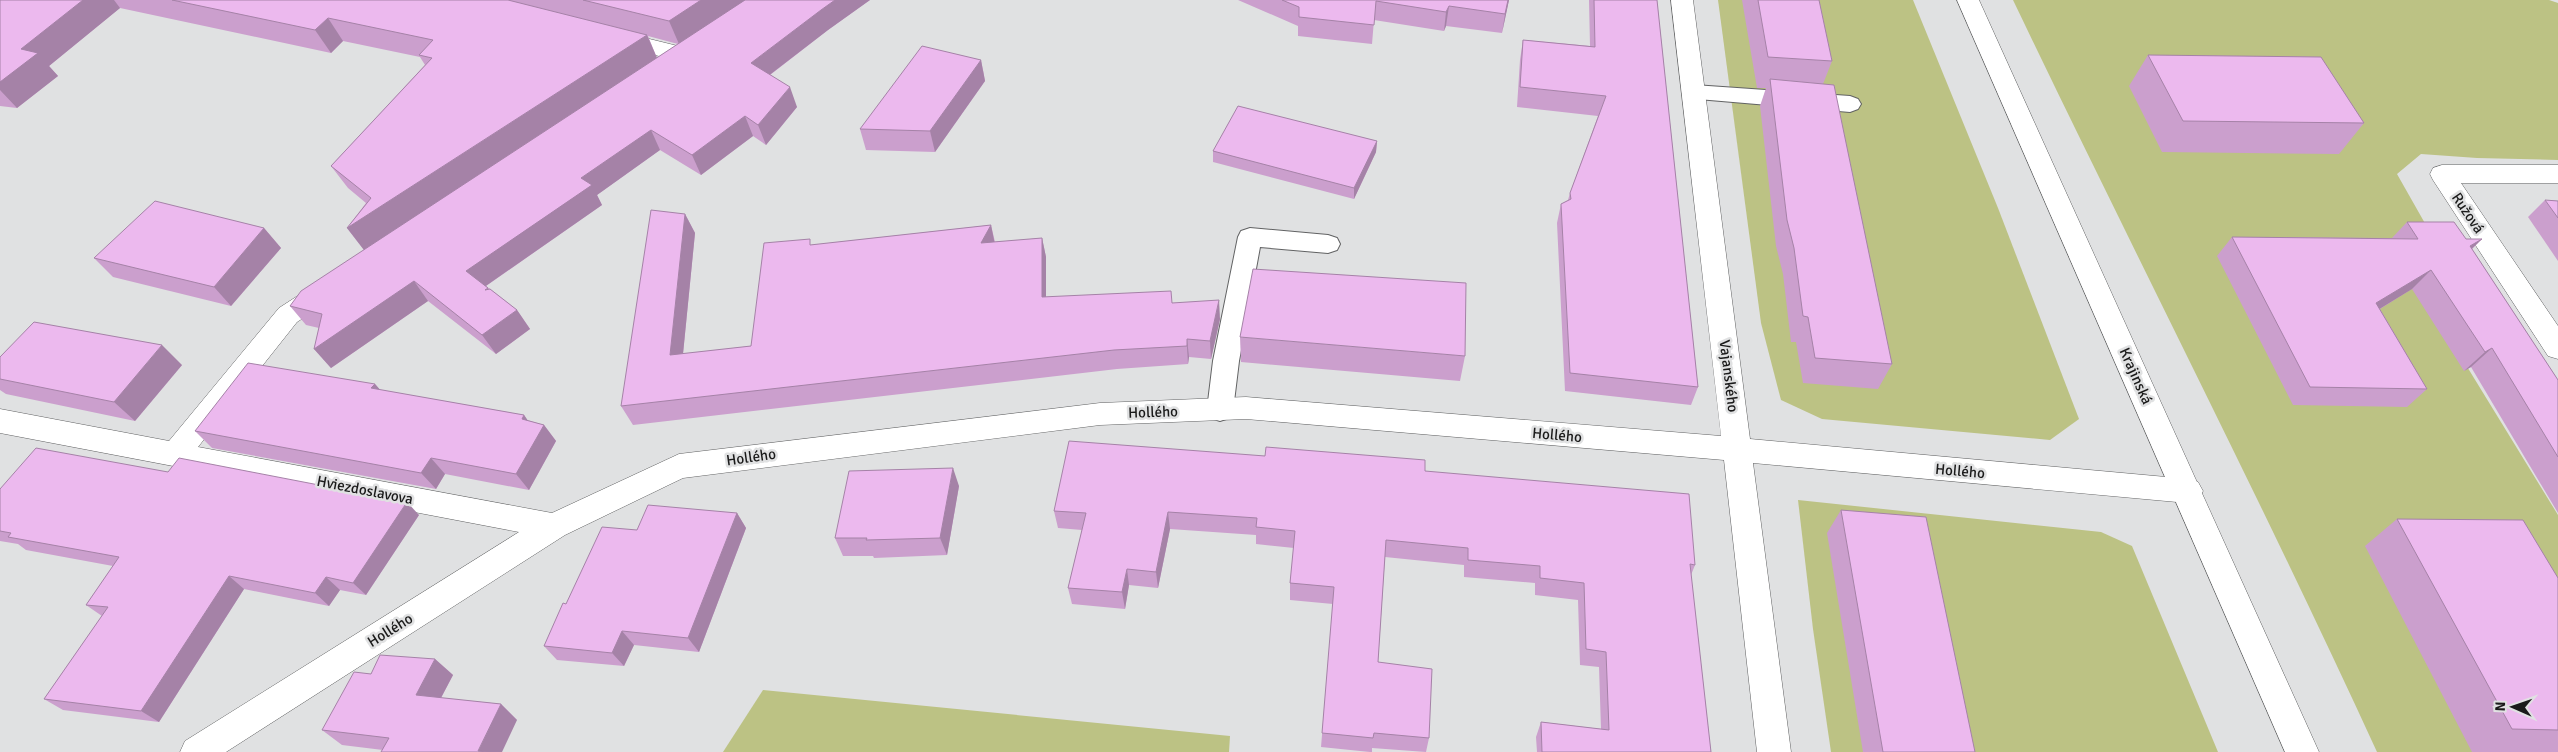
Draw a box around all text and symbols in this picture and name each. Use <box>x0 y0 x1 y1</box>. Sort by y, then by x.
street label: Ružová <box>2448 189 2488 237</box>
street label: Vajanského <box>1716 339 1742 413</box>
street label: Krajinská <box>2116 345 2156 407</box>
street label: Hollého <box>1128 402 1178 422</box>
street label: Hollého <box>1531 424 1583 446</box>
street label: Hollého <box>725 445 777 469</box>
street label: Hollého <box>1934 460 1986 482</box>
street label: Hviezdoslavova <box>315 472 415 508</box>
street label: Hollého <box>364 609 416 651</box>
north arrow <box>2488 682 2538 732</box>
text: N <box>2492 701 2509 712</box>

